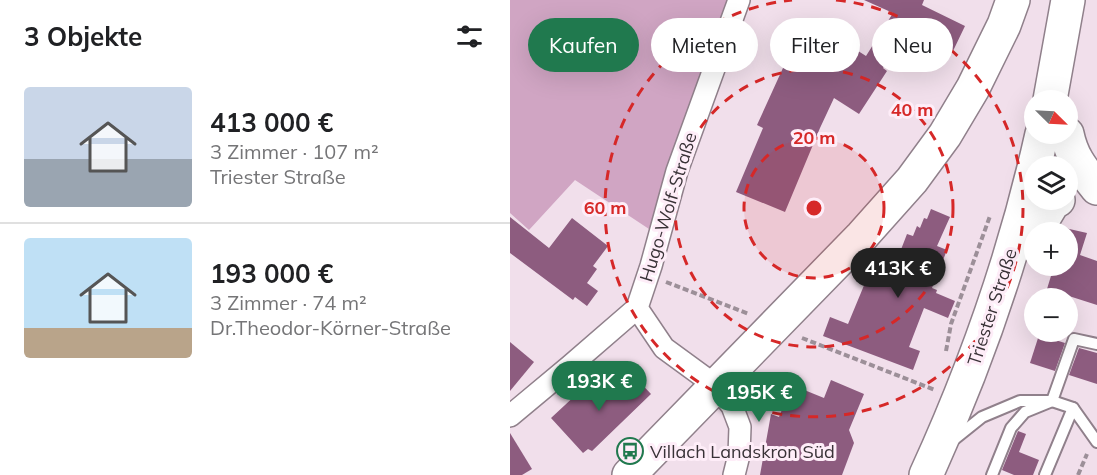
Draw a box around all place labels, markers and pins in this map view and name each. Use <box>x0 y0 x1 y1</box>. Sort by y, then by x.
centre of rings <box>804 198 824 218</box>
pin: 413K € <box>849 248 947 299</box>
pin: 193K € <box>550 361 648 412</box>
pin: 195K € <box>710 372 808 423</box>
bus stop icon: Villach Landskron Süd <box>615 436 645 466</box>
place label: Villach Landskron Süd <box>650 440 835 463</box>

